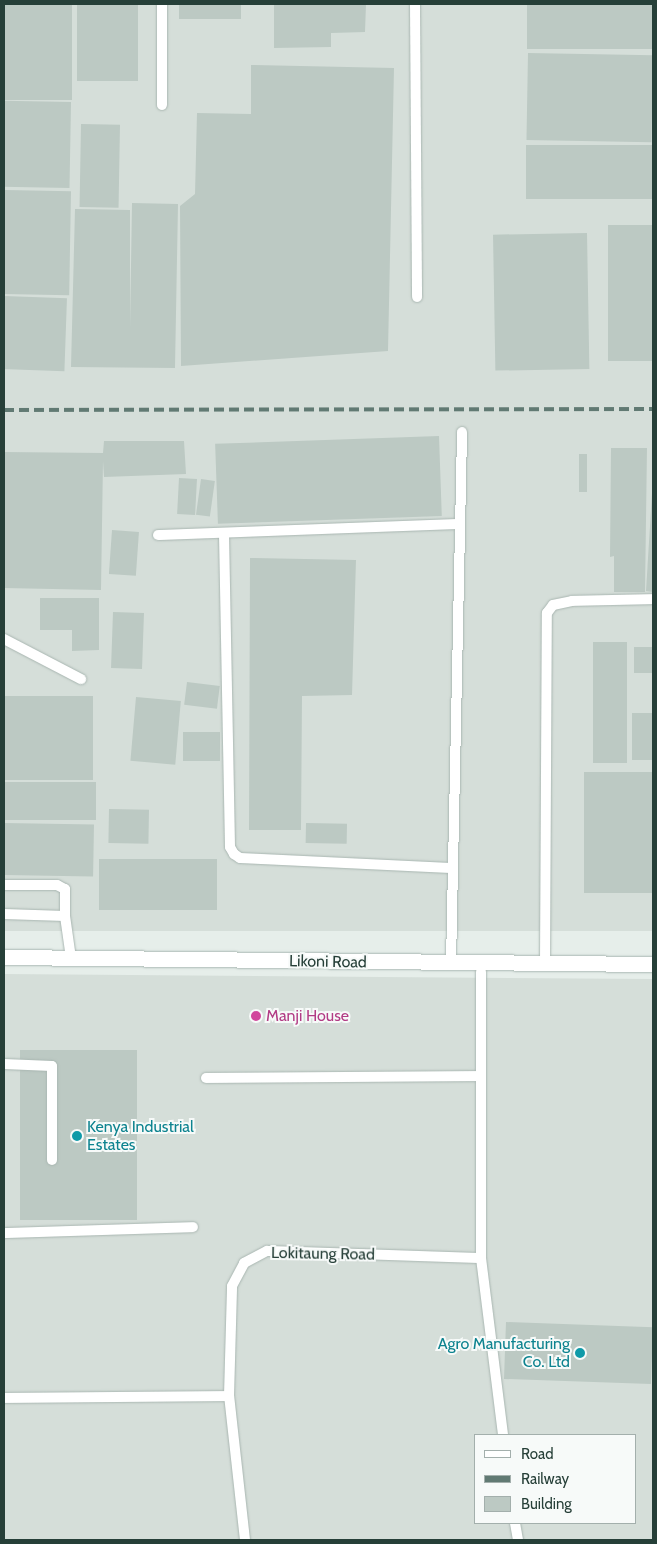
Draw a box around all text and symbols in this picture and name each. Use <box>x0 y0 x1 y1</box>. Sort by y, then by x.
street label: Likoni Road <box>289 952 367 972</box>
place label: Manji House <box>266 1006 349 1026</box>
marker: Manji House <box>250 1010 262 1022</box>
place label: Kenya Industrial Estates <box>87 1117 194 1155</box>
marker: Kenya Industrial Estates <box>71 1130 83 1142</box>
street label: Lokitaung Road <box>271 1243 375 1265</box>
place label: Agro Manufacturing Co. Ltd <box>438 1334 570 1372</box>
marker: Agro Manufacturing Co. Ltd <box>574 1347 586 1359</box>
legend <box>474 1434 637 1524</box>
text: Road <box>521 1445 554 1463</box>
text: Railway <box>521 1470 569 1488</box>
text: Building <box>521 1495 572 1513</box>

